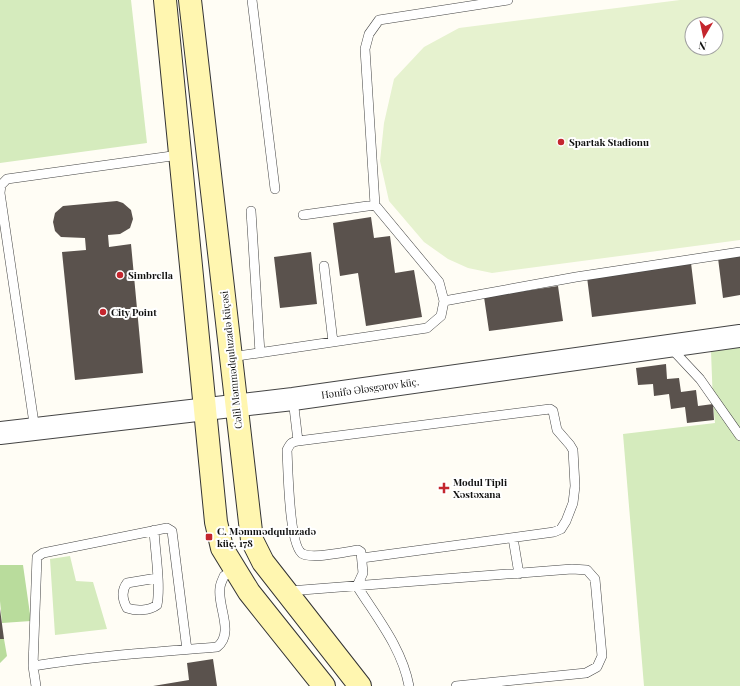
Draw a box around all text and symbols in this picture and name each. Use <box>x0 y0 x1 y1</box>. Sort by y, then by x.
north arrow <box>684 16 724 56</box>
text: N <box>697 38 707 54</box>
place label: Spartak Stadionu <box>569 135 649 149</box>
marker: Spartak Stadionu <box>556 137 566 147</box>
place label: Simbrella <box>128 268 174 282</box>
marker: Simbrella <box>115 270 125 280</box>
street label: Cəlil Məmmədquluzadə küçəsi <box>217 290 245 430</box>
place label: City Point <box>111 305 157 319</box>
marker: City Point <box>98 307 108 317</box>
street label: Hənifə Ələsgərov küç. <box>320 374 420 402</box>
place label: Modul Tipli Xəstəxana <box>453 475 507 501</box>
marker: Modul Tipli Xəstəxana <box>438 482 450 494</box>
place label: C. Məmmədquluzadə küç. 178 <box>217 524 316 550</box>
marker: C. Məmmədquluzadə küç. 178 <box>204 532 214 542</box>

